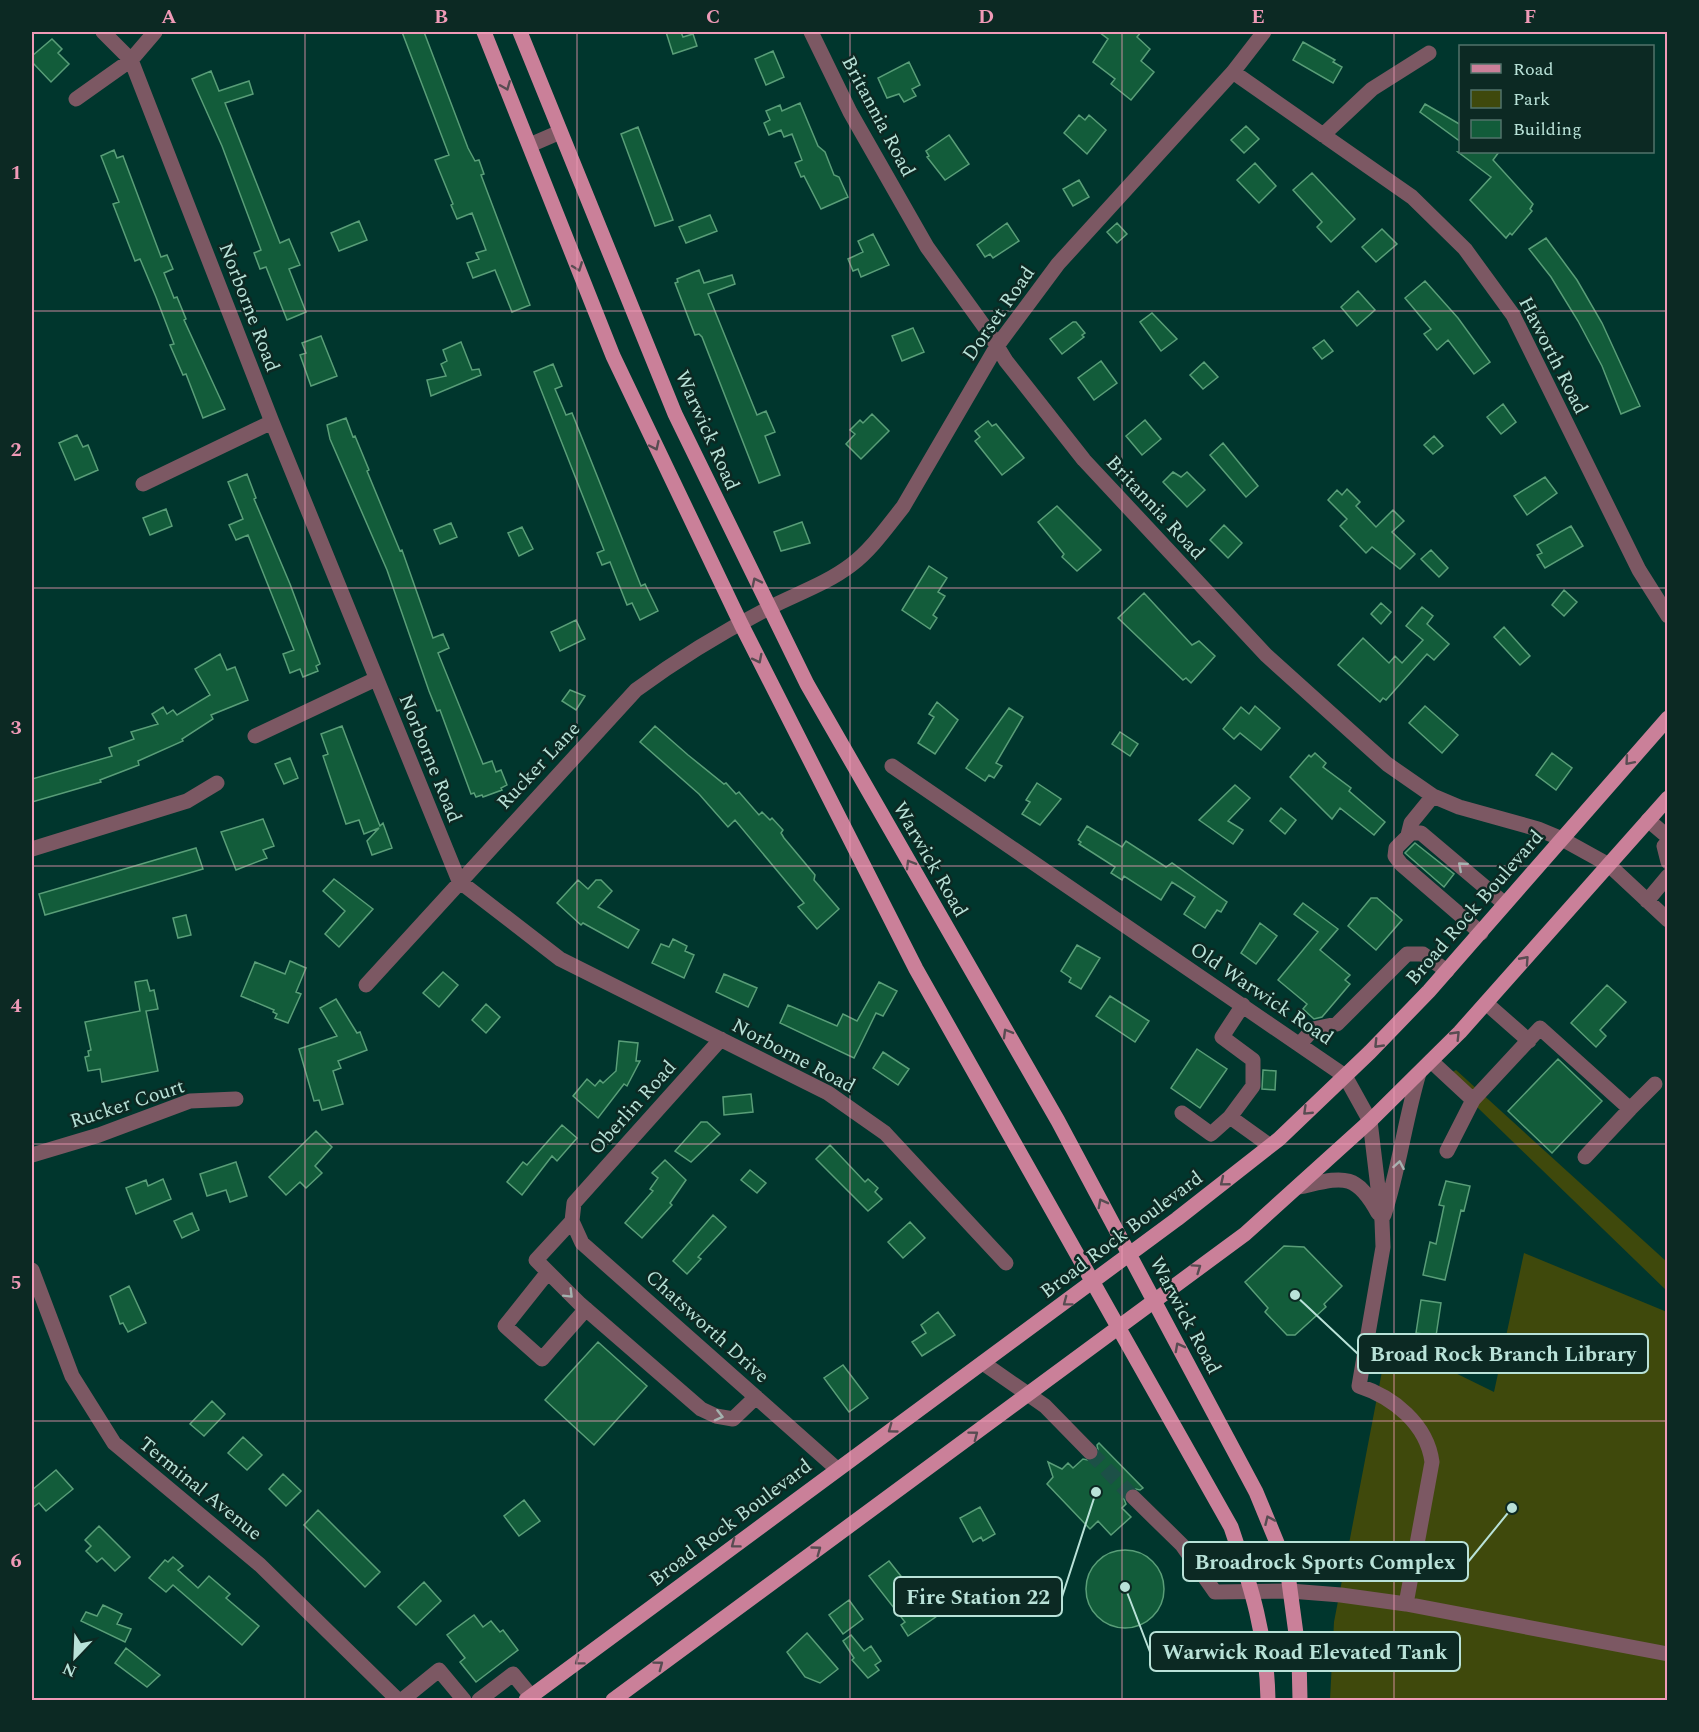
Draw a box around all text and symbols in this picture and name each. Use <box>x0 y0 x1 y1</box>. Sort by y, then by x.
text: A <box>161 2 177 32</box>
text: B <box>434 2 448 32</box>
text: C <box>706 2 720 32</box>
text: D <box>978 2 994 32</box>
text: E <box>1251 2 1265 32</box>
text: F <box>1524 2 1536 32</box>
legend <box>1459 45 1654 153</box>
street label: Britannia Road <box>834 50 923 182</box>
text: Road <box>1513 56 1554 83</box>
one-way arrow <box>499 79 511 90</box>
text: Park <box>1513 86 1550 113</box>
text: Building <box>1513 116 1582 143</box>
text: 1 <box>10 158 22 188</box>
street label: Norborne Road <box>211 238 287 376</box>
street label: Dorset Road <box>955 260 1043 367</box>
one-way arrow <box>571 261 583 272</box>
street label: Haworth Road <box>1511 291 1596 420</box>
street label: Warwick Road <box>667 365 747 495</box>
text: 2 <box>10 435 22 465</box>
one-way arrow <box>648 439 660 450</box>
street label: Britannia Road <box>1099 449 1212 567</box>
one-way arrow <box>752 577 764 588</box>
one-way arrow <box>751 653 763 664</box>
street label: Norborne Road <box>391 690 469 827</box>
text: 3 <box>10 713 22 743</box>
street label: Rucker Lane <box>490 715 588 817</box>
one-way arrow <box>1625 754 1636 765</box>
street label: Warwick Road <box>885 796 975 923</box>
street label: Broad Rock Boulevard <box>1399 823 1551 992</box>
one-way arrow <box>906 860 917 870</box>
one-way arrow <box>1458 862 1468 873</box>
street label: Old Warwick Road <box>1184 935 1339 1053</box>
one-way arrow <box>1518 956 1529 967</box>
text: 4 <box>10 991 22 1021</box>
street label: Norborne Road <box>726 1011 861 1101</box>
one-way arrow <box>1003 1029 1014 1039</box>
one-way arrow <box>1449 1032 1460 1043</box>
one-way arrow <box>1374 1037 1385 1048</box>
street label: Oberlin Road <box>582 1053 684 1162</box>
street label: Rucker Court <box>66 1071 189 1137</box>
one-way arrow <box>1304 1104 1314 1115</box>
one-way arrow <box>1392 1160 1405 1170</box>
street label: Broad Rock Boulevard <box>1034 1163 1209 1306</box>
one-way arrow <box>1220 1175 1231 1186</box>
one-way arrow <box>1098 1199 1109 1209</box>
street label: Warwick Road <box>1142 1251 1229 1380</box>
street label: Chatsworth Drive <box>639 1263 776 1391</box>
one-way arrow <box>1191 1264 1202 1275</box>
text: 5 <box>10 1268 22 1298</box>
one-way arrow <box>562 1286 573 1297</box>
one-way arrow <box>1062 1295 1073 1306</box>
callout: Broad Rock Branch Library <box>1358 1334 1648 1373</box>
text: Broad Rock Branch Library <box>1370 1339 1637 1371</box>
one-way arrow <box>1175 1343 1186 1353</box>
one-way arrow <box>714 1408 724 1421</box>
one-way arrow <box>888 1422 899 1433</box>
street label: Terminal Avenue <box>132 1429 269 1548</box>
one-way arrow <box>967 1431 978 1442</box>
street label: Broad Rock Boulevard <box>643 1451 818 1594</box>
one-way arrow <box>1264 1515 1276 1526</box>
one-way arrow <box>730 1537 741 1548</box>
callout: Broadrock Sports Complex <box>1183 1542 1468 1581</box>
text: 6 <box>10 1546 22 1576</box>
one-way arrow <box>810 1546 821 1557</box>
text: Broadrock Sports Complex <box>1195 1547 1456 1579</box>
callout: Fire Station 22 <box>894 1577 1062 1616</box>
text: Fire Station 22 <box>906 1582 1050 1614</box>
north arrow <box>45 1627 105 1687</box>
callout: Warwick Road Elevated Tank <box>1150 1632 1460 1671</box>
text: Warwick Road Elevated Tank <box>1162 1637 1448 1669</box>
one-way arrow <box>574 1654 585 1665</box>
text: N <box>59 1656 80 1683</box>
one-way arrow <box>653 1662 664 1673</box>

